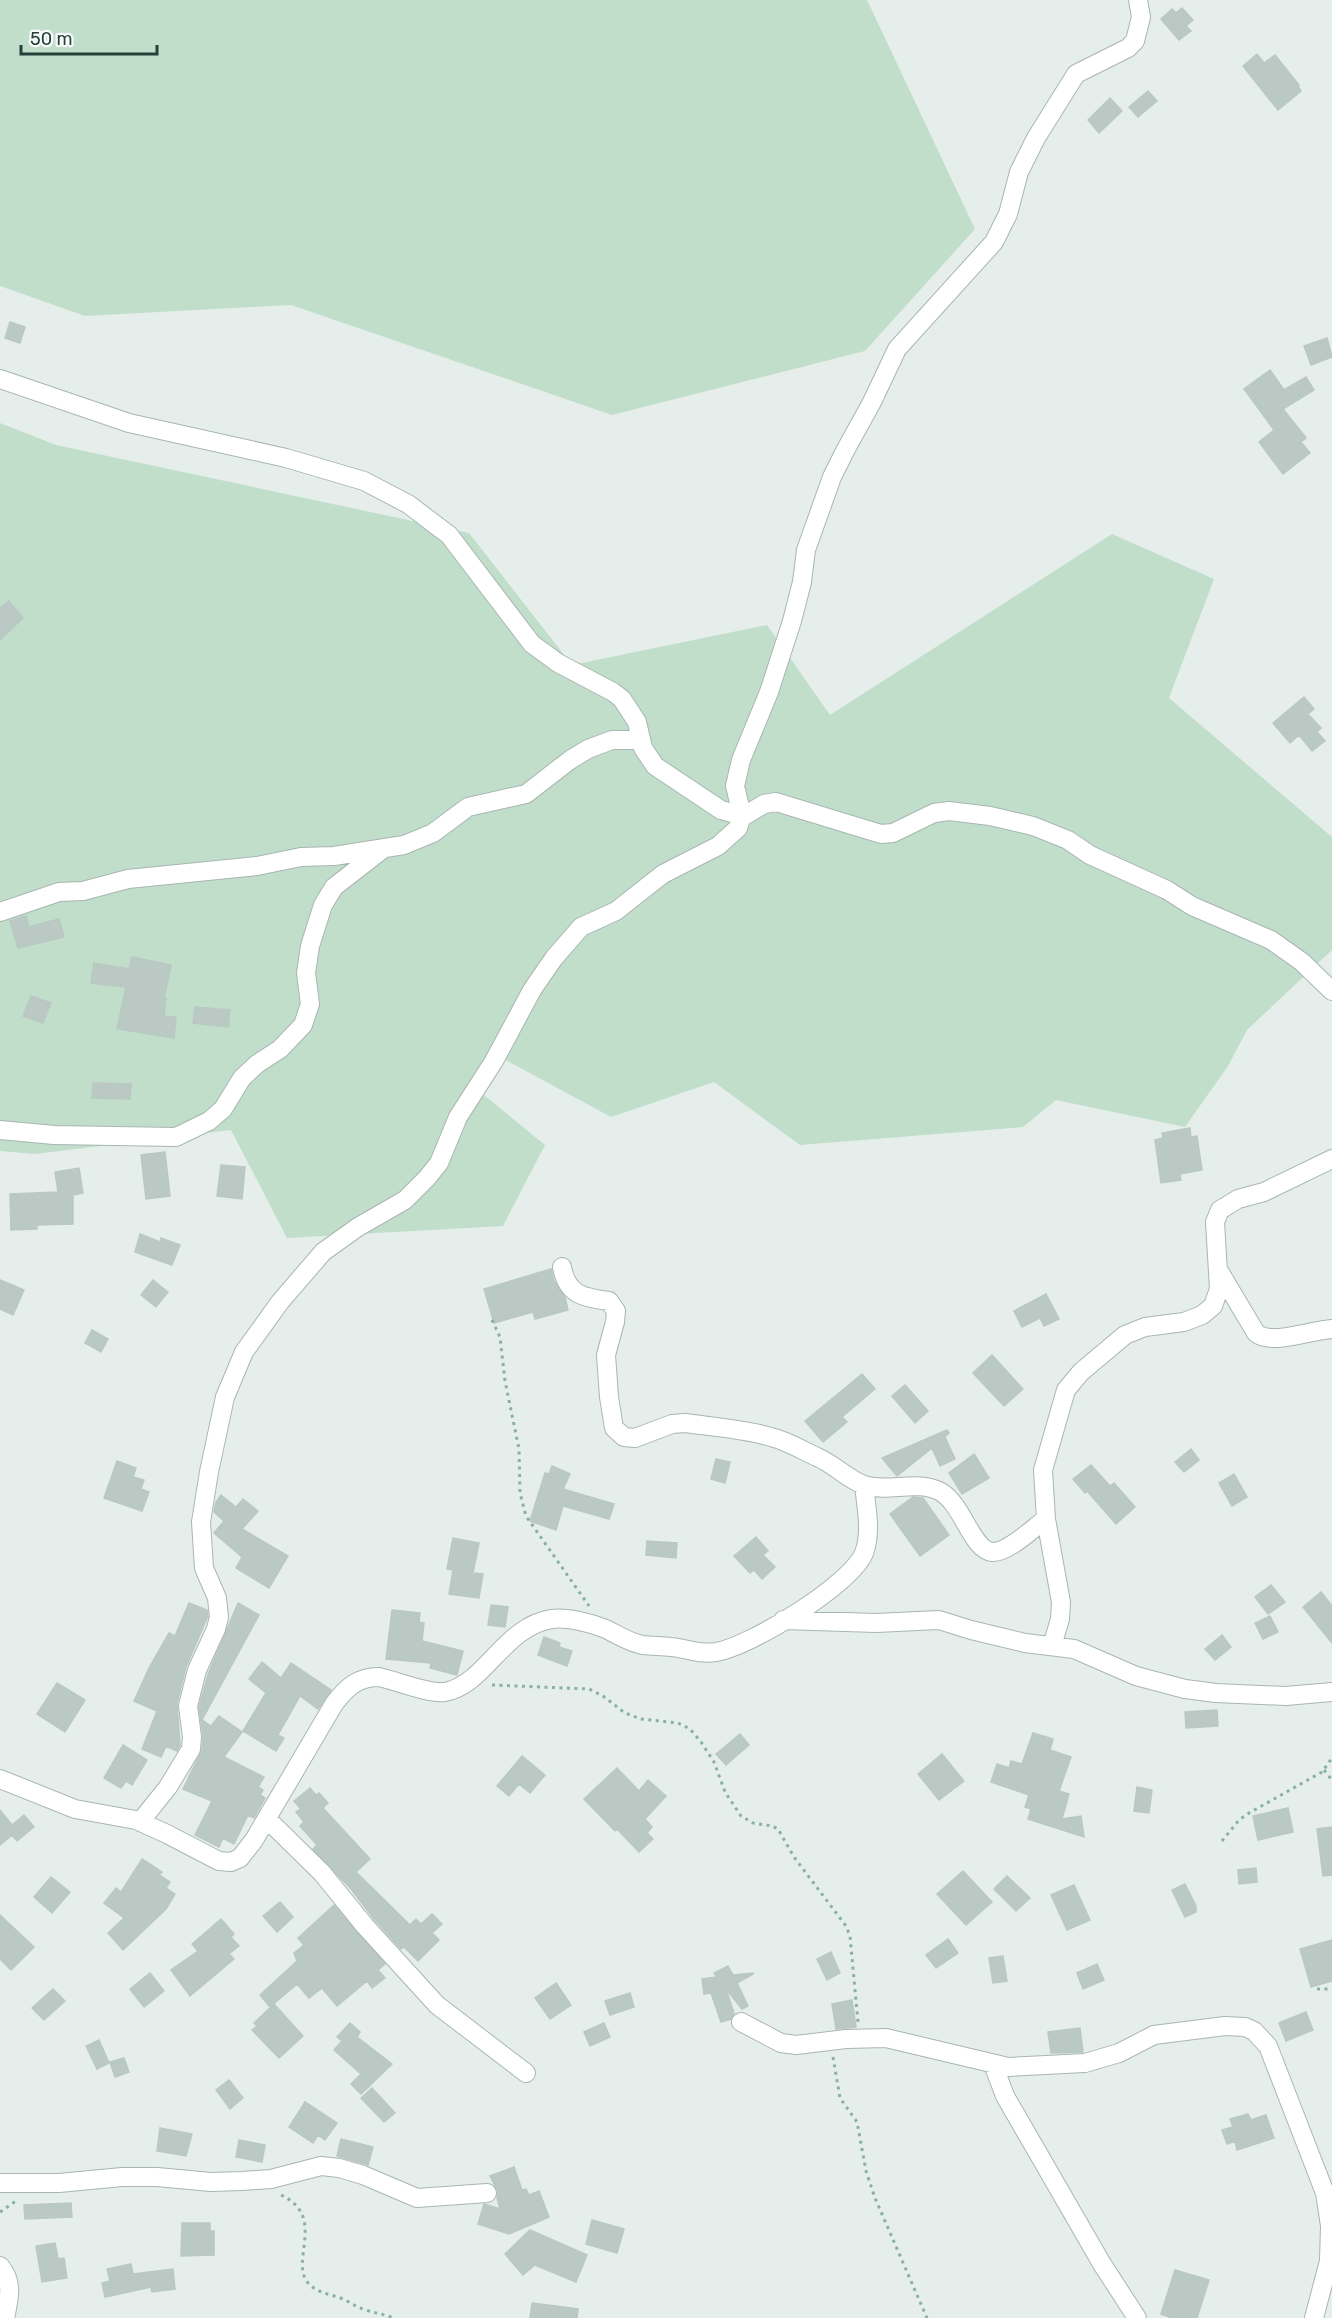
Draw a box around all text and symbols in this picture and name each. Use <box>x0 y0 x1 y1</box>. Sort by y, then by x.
scale bar <box>21 18 158 56</box>
text: 50 m <box>30 28 73 50</box>

